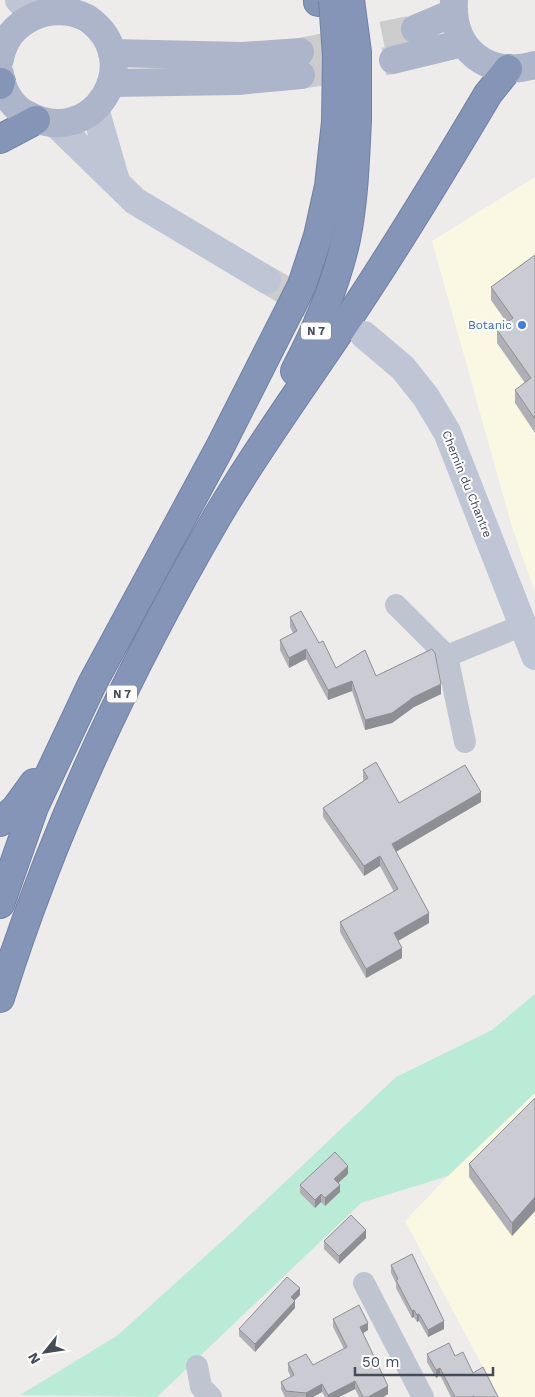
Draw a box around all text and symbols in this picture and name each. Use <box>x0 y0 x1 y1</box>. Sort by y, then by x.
place label: Botanic <box>468 318 512 332</box>
marker: Botanic <box>516 319 528 331</box>
road number: N 7 <box>301 322 331 340</box>
street label: Chemin du Chantre <box>439 428 495 540</box>
road number: N 7 <box>107 686 137 702</box>
north arrow <box>20 1327 70 1377</box>
scale bar <box>355 1344 492 1376</box>
text: N <box>24 1350 43 1367</box>
text: 50 m <box>362 1353 399 1371</box>

